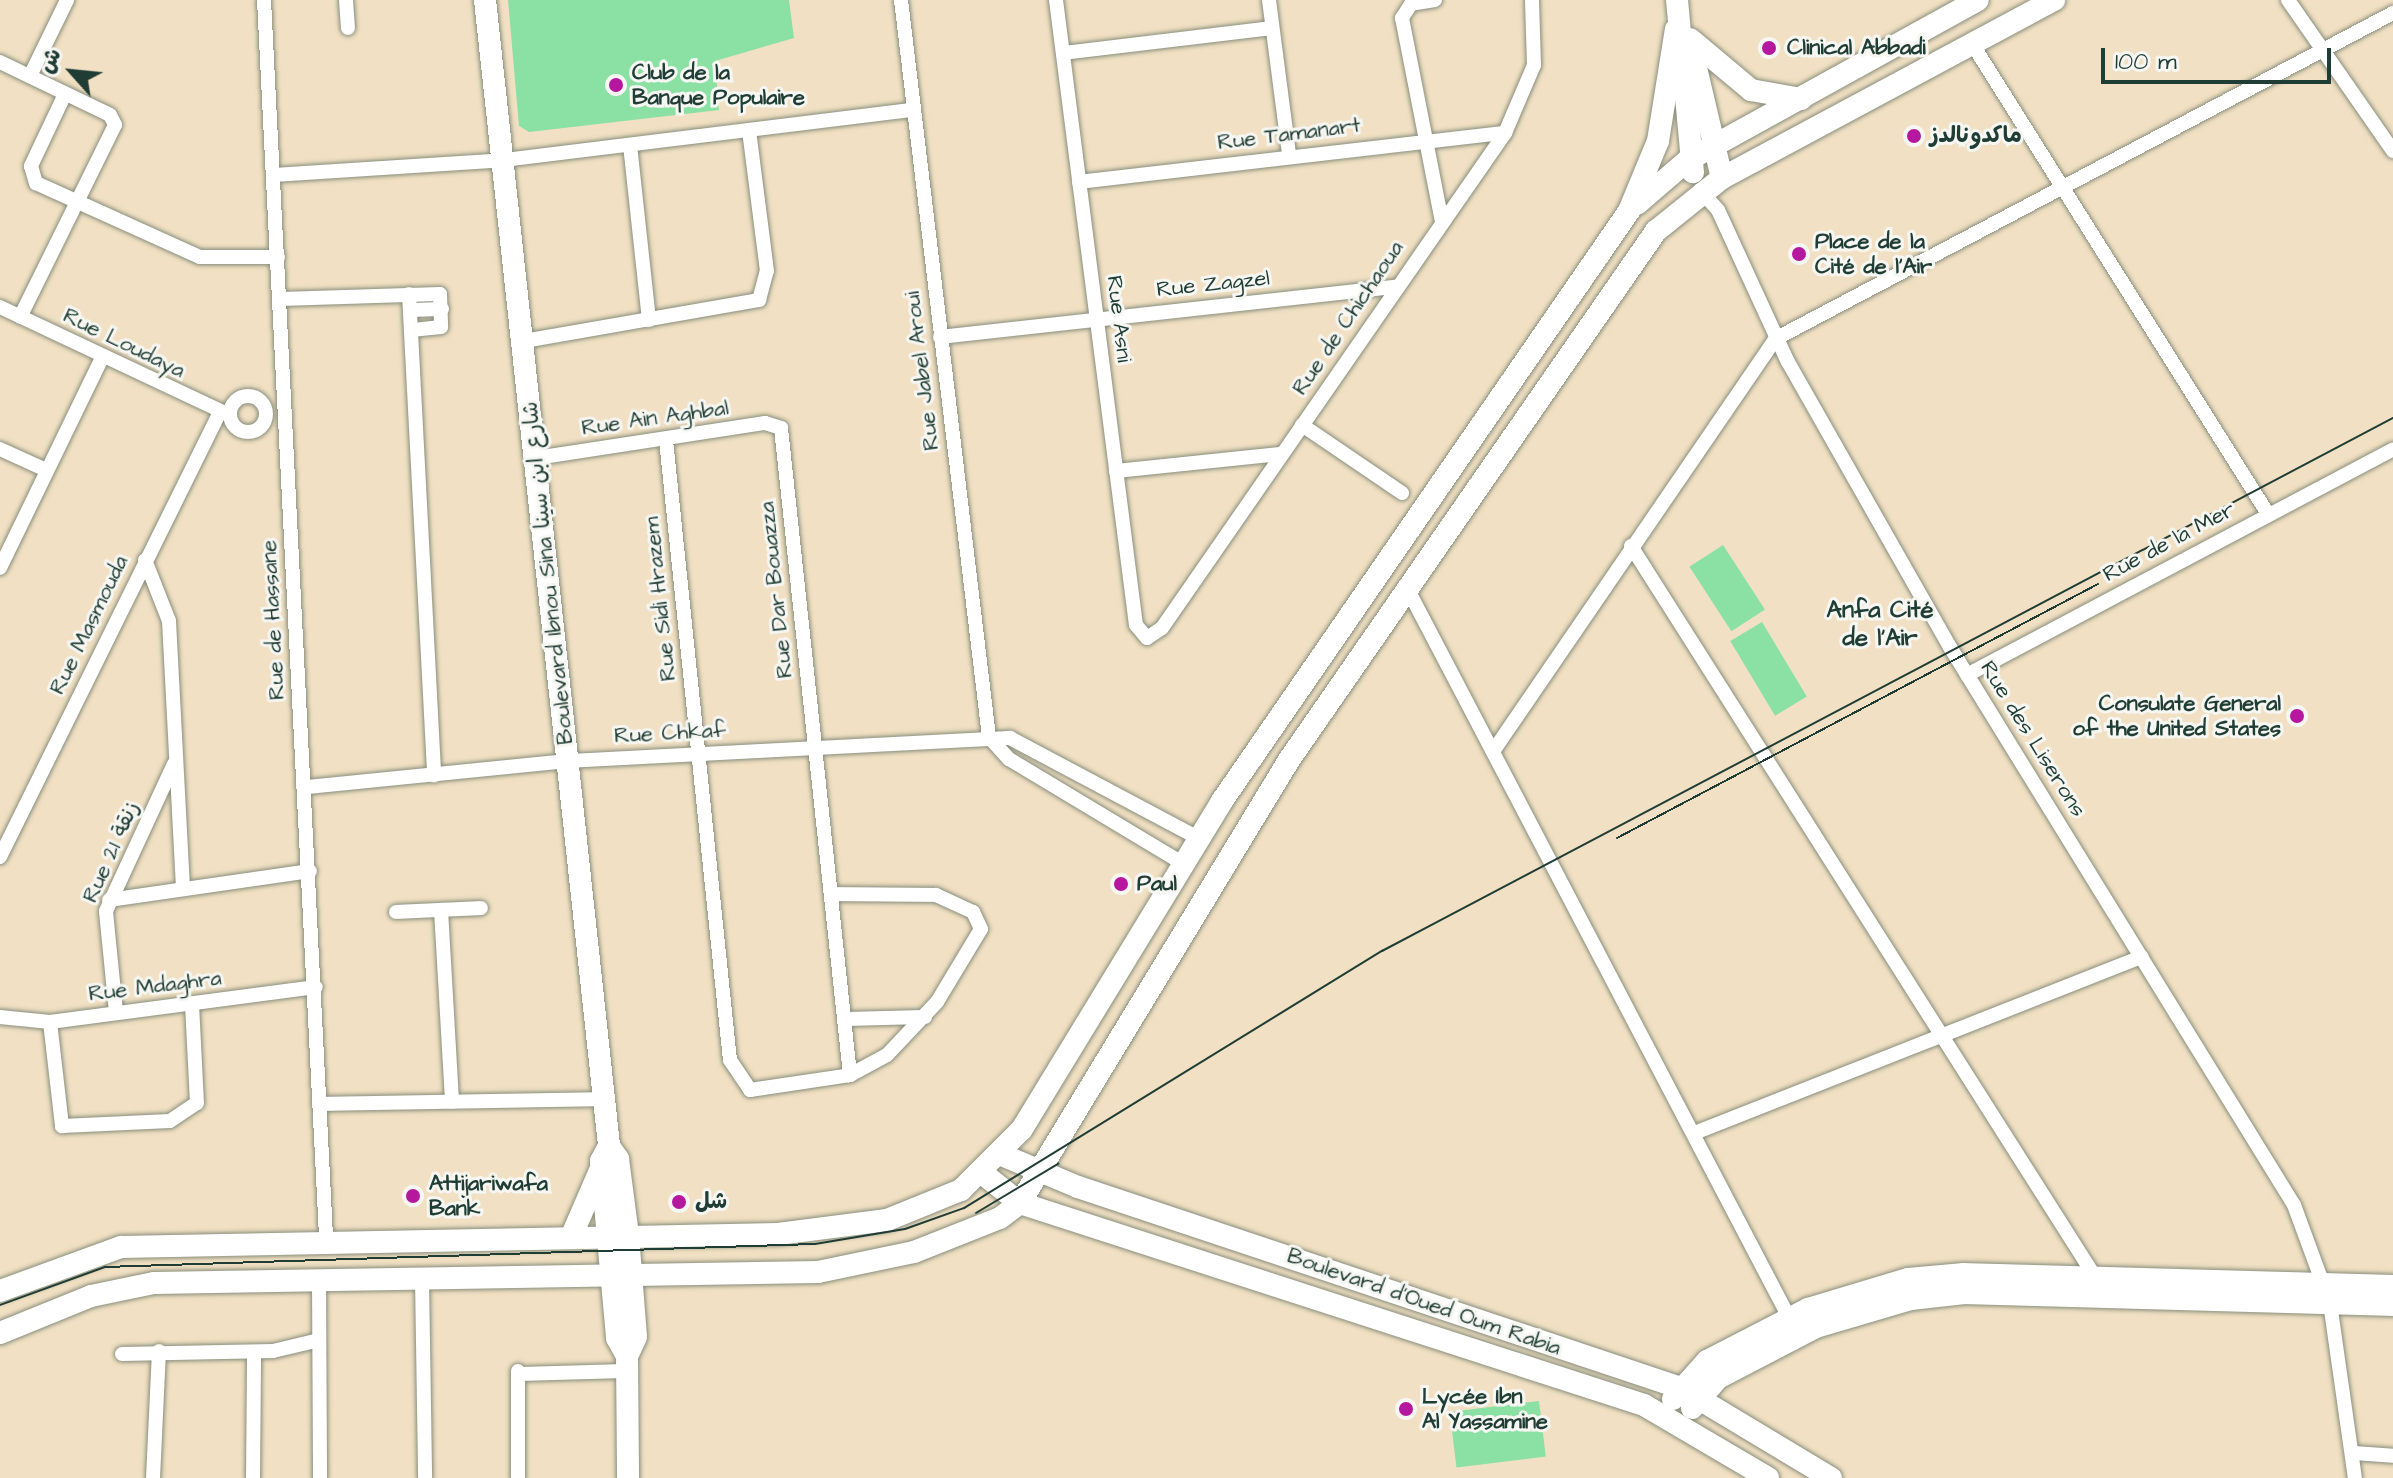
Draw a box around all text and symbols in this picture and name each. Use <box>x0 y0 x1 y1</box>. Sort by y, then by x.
north arrow <box>32 32 112 112</box>
scale bar <box>2105 32 2335 82</box>
place label: Clinical Abbadi <box>1787 35 1926 61</box>
marker: Clinical Abbadi <box>1758 37 1780 59</box>
text: ش <box>31 43 69 79</box>
text: 100 m <box>2115 45 2177 79</box>
place label: Club de la Banque Populaire <box>632 59 805 110</box>
marker: Club de la Banque Populaire <box>607 76 625 94</box>
street label: Rue Tamanart <box>1216 112 1362 156</box>
place label: ماكدونالدز <box>1930 123 2022 149</box>
marker: ماكدونالدز <box>1905 127 1923 145</box>
place label: Place de la Cité de l'Air <box>1815 228 1932 280</box>
street label: Rue de Chichaoua <box>1287 236 1409 400</box>
marker: Place de la Cité de l'Air <box>1790 245 1808 263</box>
street label: Rue Zagzel <box>1155 265 1271 303</box>
street label: Rue Asni <box>1101 274 1137 364</box>
street label: Rue Jabel Aroui <box>899 290 945 452</box>
street label: Rue Loudaya <box>59 302 189 384</box>
street label: Rue Ain Aghbal <box>580 395 730 441</box>
street label: Boulevard Ibnou Sina شارع ابن سينا <box>517 400 579 746</box>
street label: Rue de la Mer <box>2099 496 2239 588</box>
street label: Rue Dar Bouazza <box>754 500 798 680</box>
street label: Rue Sidi Hrazem <box>638 516 682 682</box>
street label: Rue de Hassane <box>256 539 290 701</box>
street label: Rue Masmouda <box>44 551 134 699</box>
district label: Anfa Cité de l'Air <box>1827 597 1933 653</box>
street label: Rue des Liserons <box>1974 656 2092 822</box>
place label: Consulate General of the United States <box>2073 690 2281 742</box>
marker: Consulate General of the United States <box>2288 707 2306 725</box>
street label: Rue Chkaf <box>613 717 727 749</box>
street label: Rue 21 زنقة <box>77 797 145 907</box>
place label: Paul <box>1137 871 1177 897</box>
marker: Paul <box>1112 875 1130 893</box>
street label: Rue Mdaghra <box>87 965 223 1007</box>
place label: Attijariwafa Bank <box>429 1170 548 1222</box>
marker: Attijariwafa Bank <box>404 1187 422 1205</box>
place label: شل <box>695 1189 727 1215</box>
marker: شل <box>670 1193 688 1211</box>
street label: Boulevard d'Oued Oum Rabia <box>1284 1243 1564 1361</box>
place label: Lycée Ibn Al Yassamine <box>1422 1383 1548 1434</box>
marker: Lycée Ibn Al Yassamine <box>1397 1400 1415 1418</box>

